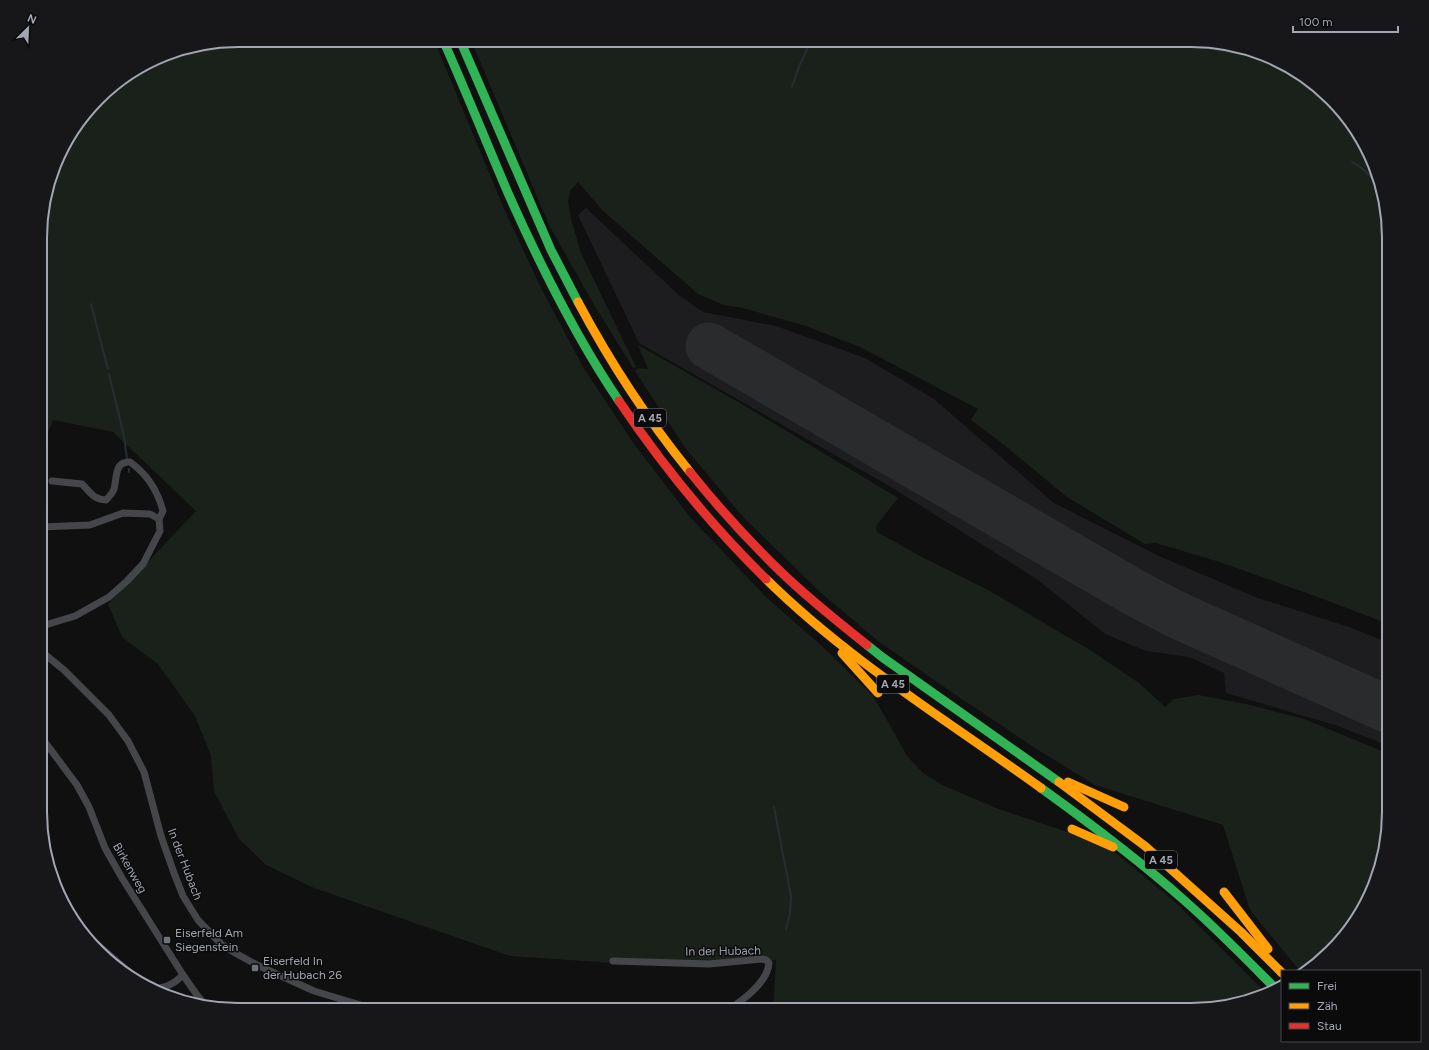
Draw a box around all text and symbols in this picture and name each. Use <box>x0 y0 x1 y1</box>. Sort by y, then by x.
north arrow <box>8 8 48 48</box>
scale bar <box>1293 8 1398 34</box>
text: N <box>25 12 38 27</box>
text: 100 m <box>1299 15 1333 29</box>
road number: A 45 <box>634 409 666 427</box>
road number: A 45 <box>877 675 909 693</box>
street label: In der Hubach <box>165 826 205 902</box>
street label: Birkenweg <box>110 840 150 896</box>
road number: A 45 <box>1145 851 1177 869</box>
place label: Eiserfeld Am Siegenstein <box>175 926 243 954</box>
marker: Eiserfeld Am Siegenstein <box>162 935 172 945</box>
street label: In der Hubach <box>685 943 761 959</box>
place label: Eiserfeld In der Hubach 26 <box>263 954 342 982</box>
marker: Eiserfeld In der Hubach 26 <box>250 963 260 973</box>
legend <box>1281 970 1421 1042</box>
text: Frei <box>1317 979 1337 993</box>
text: Zäh <box>1317 999 1338 1013</box>
text: Stau <box>1317 1019 1342 1033</box>

